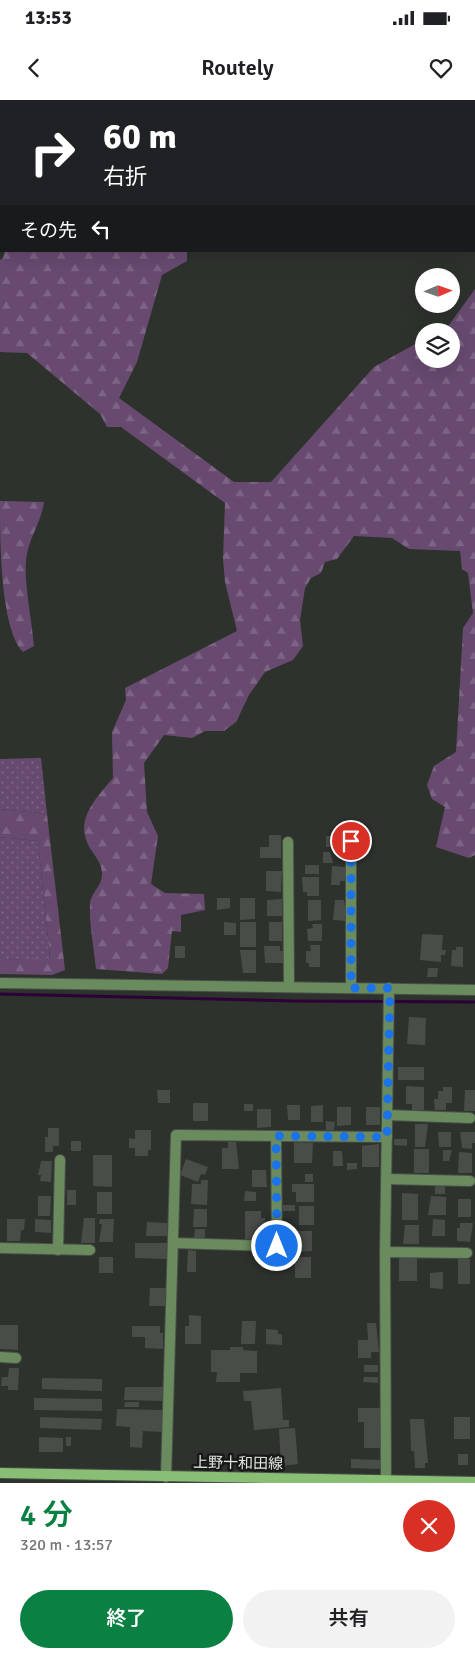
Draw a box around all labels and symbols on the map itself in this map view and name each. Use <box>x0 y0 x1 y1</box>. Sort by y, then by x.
north arrow <box>415 268 460 312</box>
pin <box>330 820 372 862</box>
position arrow <box>250 1219 302 1271</box>
street label: 上野十和田線 <box>193 1453 283 1473</box>

